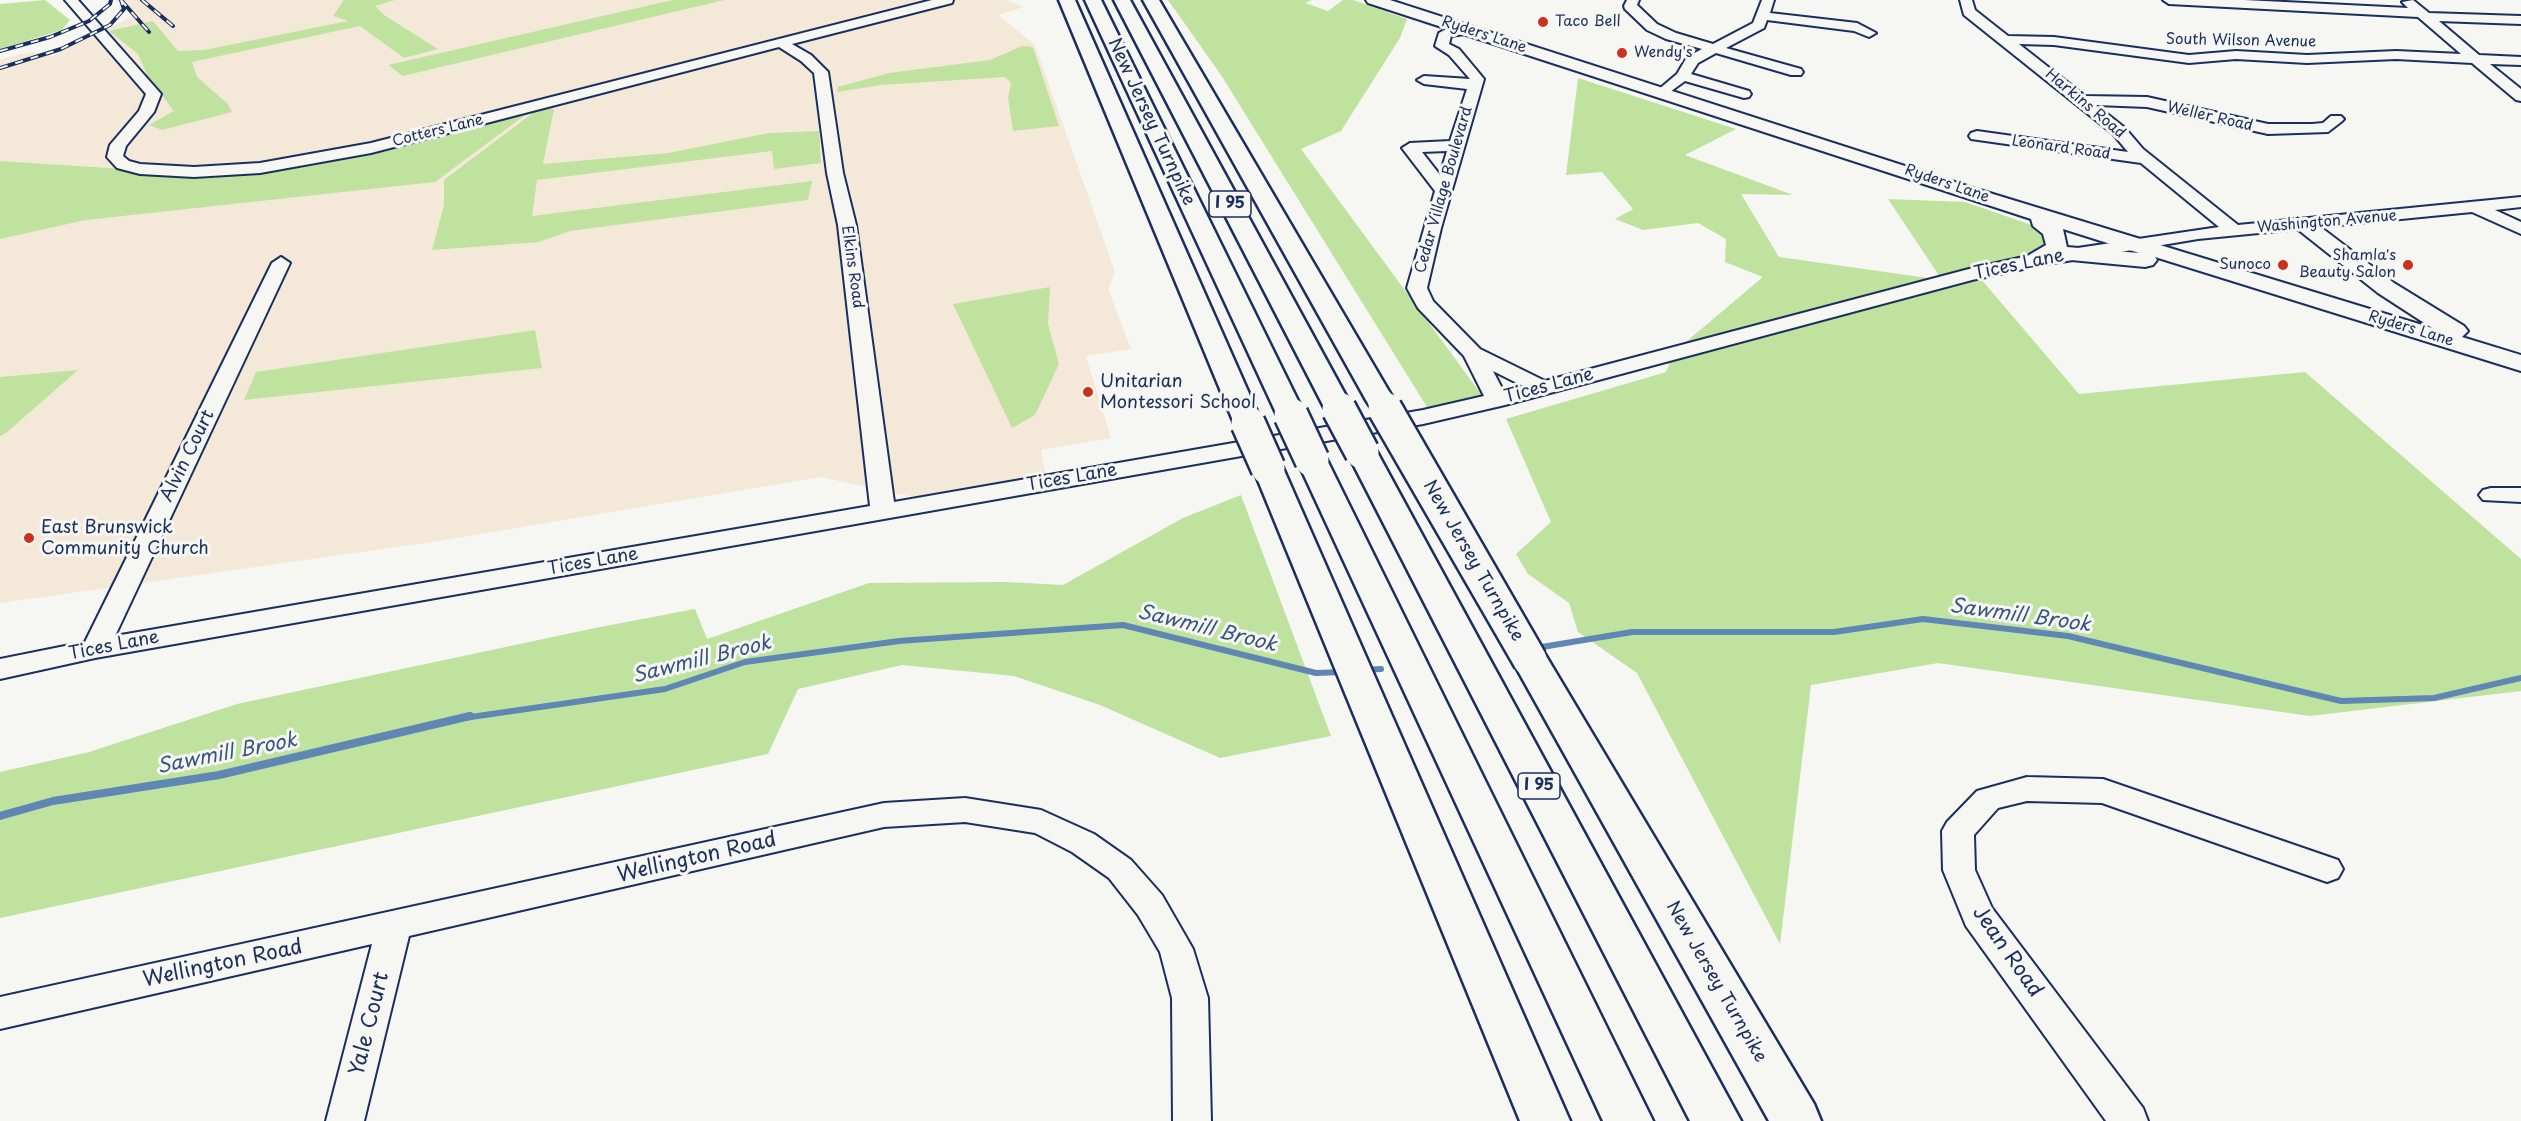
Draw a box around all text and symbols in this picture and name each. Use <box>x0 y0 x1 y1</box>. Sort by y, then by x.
street label: Ryders Lane <box>1439 13 1529 57</box>
place label: Taco Bell <box>1555 13 1621 31</box>
marker: Taco Bell <box>1536 15 1550 29</box>
street label: South Wilson Avenue <box>2166 31 2316 51</box>
street label: New Jersey Turnpike <box>1103 35 1199 209</box>
place label: Wendy's <box>1634 44 1692 62</box>
marker: Wendy's <box>1615 46 1629 60</box>
street label: Harkins Road <box>2041 65 2129 143</box>
street label: Weller Road <box>2165 98 2255 136</box>
street label: Cedar Village Boulevard <box>1412 105 1476 275</box>
street label: Cotters Lane <box>391 111 485 151</box>
street label: Leonard Road <box>2011 132 2111 164</box>
street label: Ryders Lane <box>1902 161 1992 207</box>
road number: I 95 <box>1209 191 1251 217</box>
street label: Washington Avenue <box>2256 207 2398 237</box>
street label: Elkins Road <box>837 224 867 310</box>
street label: Tices Lane <box>1972 245 2066 285</box>
place label: Shamla's Beauty Salon <box>2298 247 2396 282</box>
place label: Sunoco <box>2219 256 2271 274</box>
marker: Sunoco <box>2276 258 2290 272</box>
marker: Shamla's Beauty Salon <box>2401 258 2415 272</box>
street label: Ryders Lane <box>2366 307 2456 351</box>
street label: Tices Lane <box>1502 364 1596 408</box>
place label: Unitarian Montessori School <box>1100 371 1256 413</box>
marker: Unitarian Montessori School <box>1081 385 1095 399</box>
street label: Alvin Court <box>156 406 220 506</box>
street label: Tices Lane <box>1025 459 1119 497</box>
street label: New Jersey Turnpike <box>1418 477 1528 645</box>
place label: East Brunswick Community Church <box>41 517 209 560</box>
marker: East Brunswick Community Church <box>22 531 36 545</box>
street label: Tices Lane <box>546 543 640 581</box>
water label: Sawmill Brook <box>1948 594 2092 638</box>
water label: Sawmill Brook <box>1135 600 1279 658</box>
street label: Tices Lane <box>67 627 161 665</box>
water label: Sawmill Brook <box>630 631 774 689</box>
water label: Sawmill Brook <box>155 729 299 779</box>
road number: I 95 <box>1518 773 1560 799</box>
street label: Wellington Road <box>615 827 779 889</box>
street label: New Jersey Turnpike <box>1661 898 1771 1066</box>
street label: Jean Road <box>1966 901 2048 1003</box>
street label: Wellington Road <box>141 935 305 993</box>
street label: Yale Court <box>345 970 395 1078</box>

